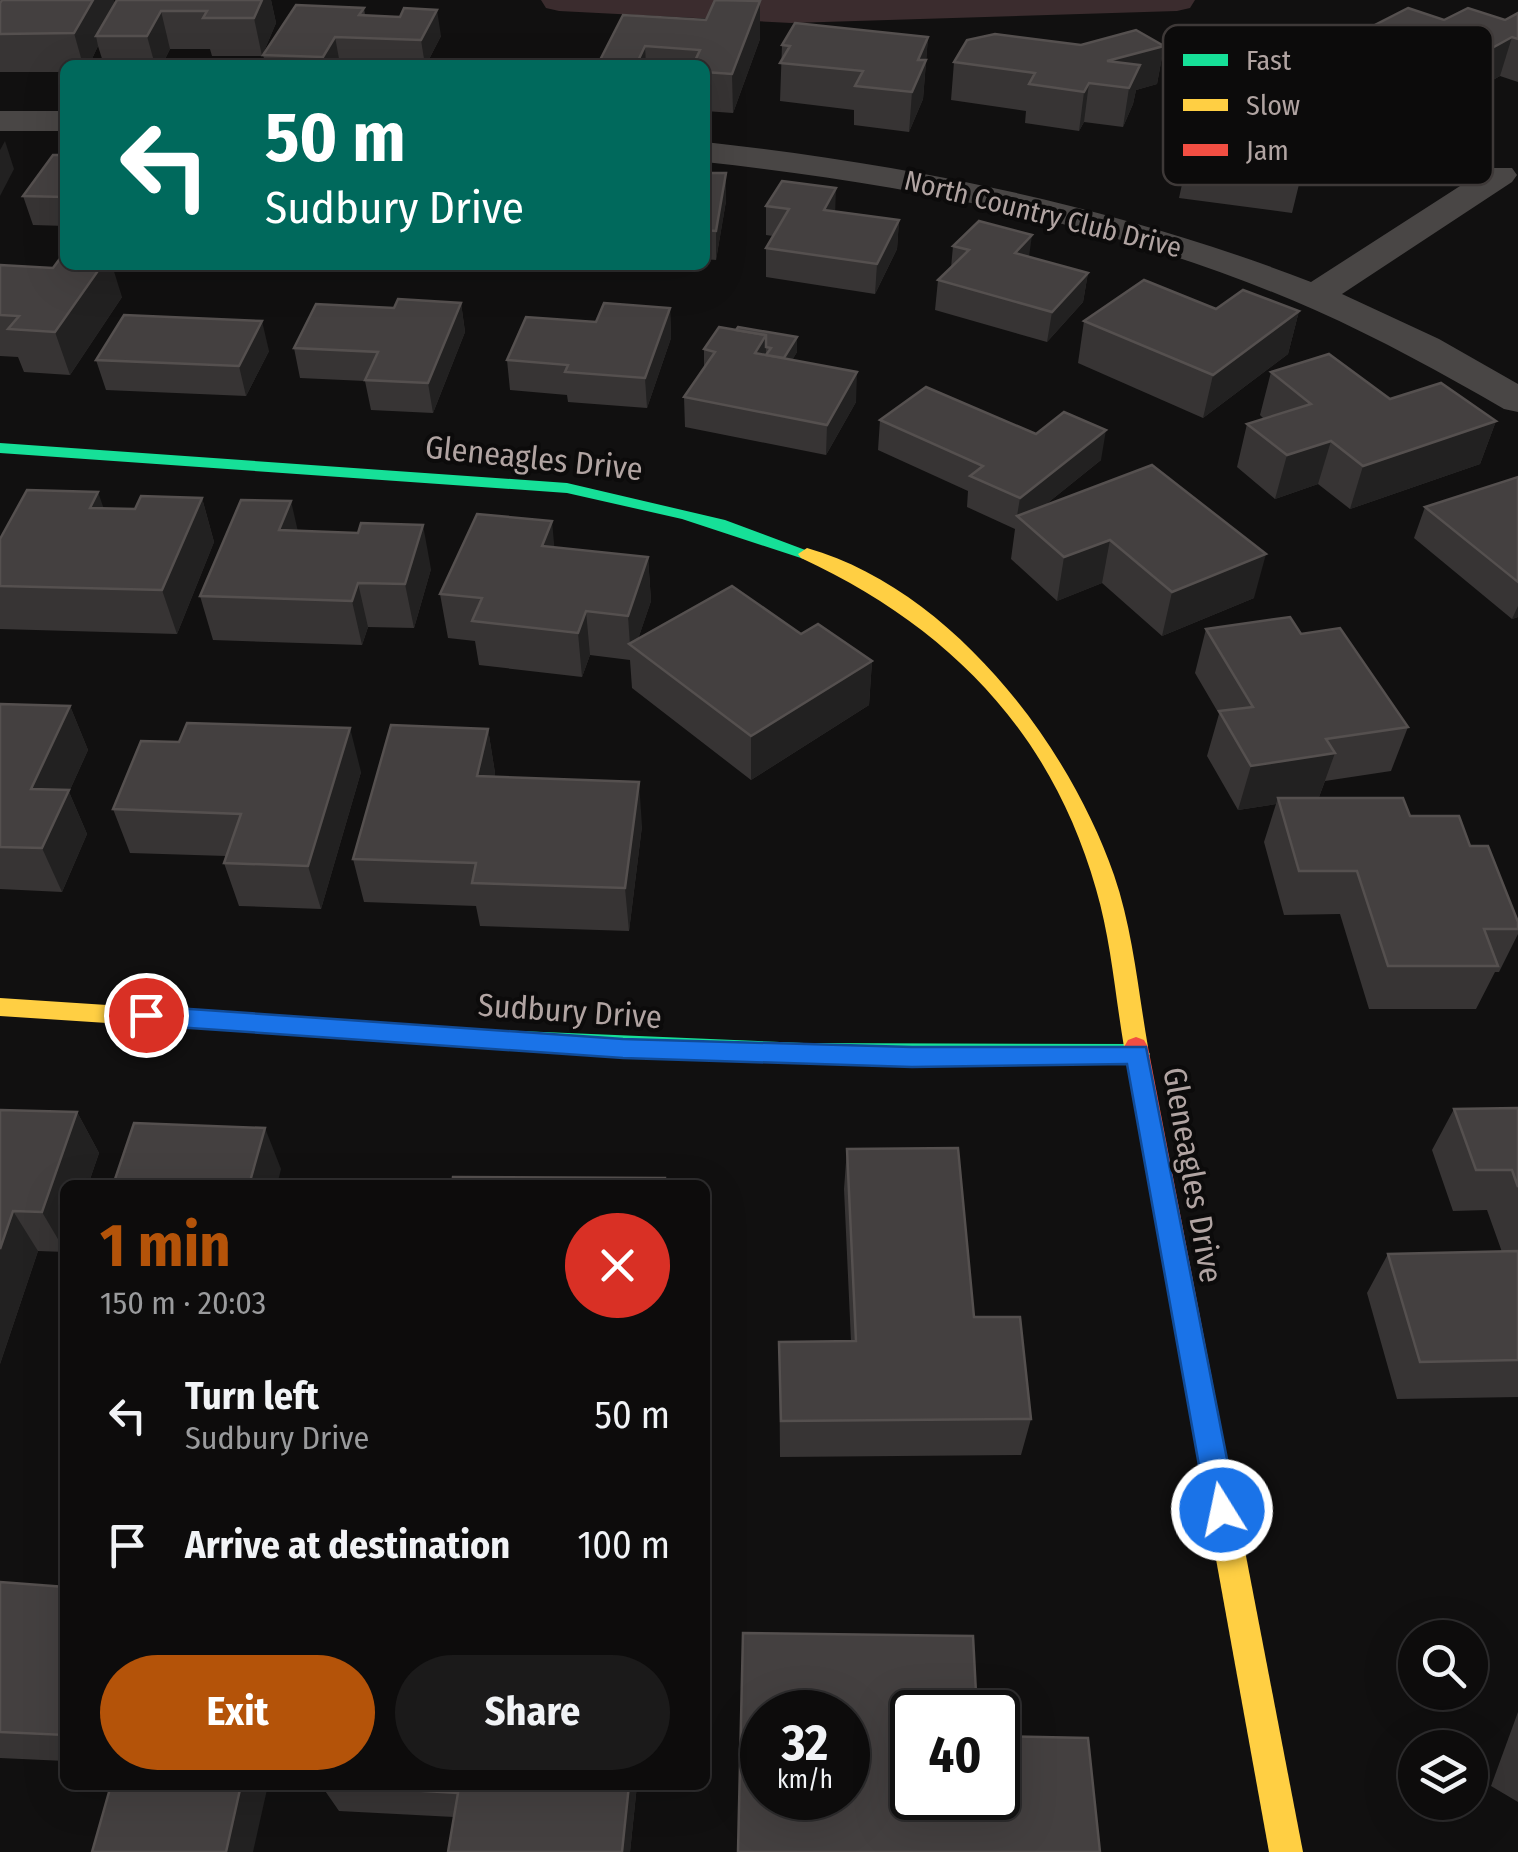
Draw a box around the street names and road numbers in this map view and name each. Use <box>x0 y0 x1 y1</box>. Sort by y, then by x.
street label: North Country Club Drive <box>901 164 1185 264</box>
street label: Gleneagles Drive <box>423 428 645 488</box>
street label: Sudbury Drive <box>477 986 663 1036</box>
street label: Gleneagles Drive <box>1155 1064 1231 1286</box>

